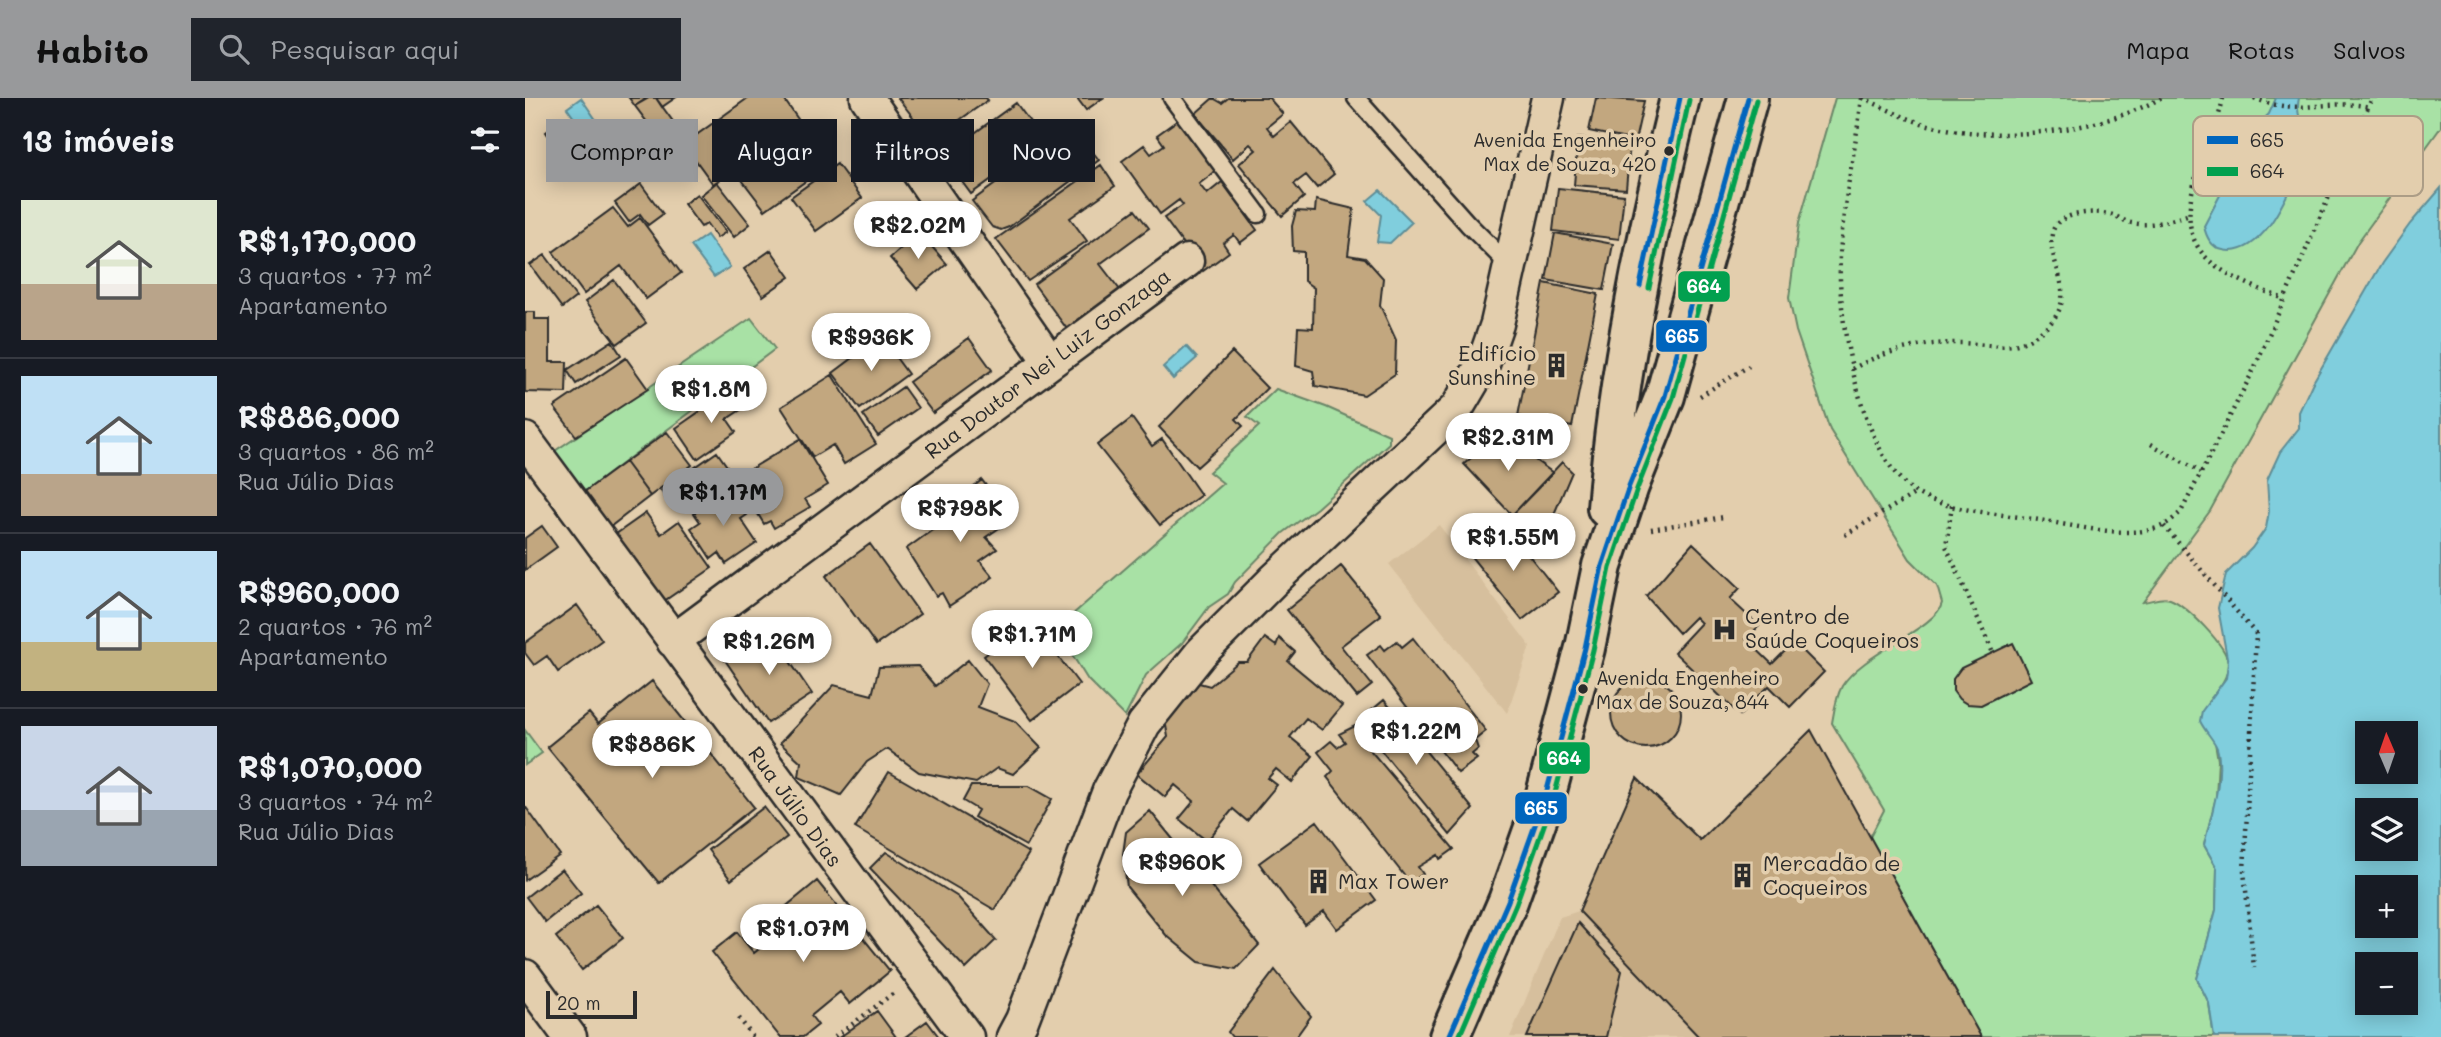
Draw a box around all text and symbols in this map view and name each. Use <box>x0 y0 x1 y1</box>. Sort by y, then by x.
search box <box>191 18 681 81</box>
text: Habito <box>35 28 149 71</box>
icon: search <box>215 30 253 68</box>
text: Pesquisar aqui <box>271 32 459 66</box>
text: Mapa <box>2126 34 2190 65</box>
text: Rotas <box>2228 34 2295 65</box>
text: Salvos <box>2333 34 2406 65</box>
legend <box>2193 116 2423 196</box>
chip: Comprar <box>546 119 698 182</box>
chip: Alugar <box>712 119 837 182</box>
chip: Filtros <box>851 119 974 182</box>
chip: Novo <box>988 119 1095 182</box>
text: 13 imóveis <box>21 120 175 160</box>
icon: filters <box>466 121 504 159</box>
place label: Avenida Engenheiro Max de Souza, 420 <box>1473 127 1656 176</box>
text: 665 <box>2250 127 2284 152</box>
marker: Avenida Engenheiro Max de Souza, 420 <box>1662 144 1676 158</box>
text: 664 <box>2250 158 2284 183</box>
pin: R$2.02M <box>853 202 983 261</box>
text: R$2.02M <box>870 209 966 239</box>
text: R$1,170,000 <box>238 220 416 260</box>
icon: home <box>77 228 161 312</box>
text: 3 quartos · 77 m² <box>238 260 432 290</box>
street label: Rua Doutor Nei Luiz Gonzaga <box>919 262 1175 464</box>
line badge: 664 <box>1677 270 1731 303</box>
text: 664 <box>1686 273 1722 298</box>
text: Apartamento <box>238 290 388 320</box>
pin: R$936K <box>814 314 928 373</box>
line badge: 665 <box>1655 319 1708 353</box>
text: R$936K <box>828 321 914 351</box>
text: 665 <box>1665 323 1699 348</box>
place label: Edifício Sunshine <box>1448 339 1536 390</box>
building icon: Edifício Sunshine <box>1542 352 1570 380</box>
pin: R$1.8M <box>654 366 768 425</box>
text: R$1.8M <box>671 373 751 403</box>
text: R$886,000 <box>238 396 400 436</box>
icon: home <box>77 404 161 488</box>
pin: R$2.31M <box>1443 414 1573 473</box>
text: R$2.31M <box>1462 421 1554 451</box>
text: 3 quartos · 86 m² <box>238 436 434 466</box>
text: Rua Júlio Dias <box>238 466 394 496</box>
pin: R$1.17M <box>658 468 788 528</box>
text: R$1.17M <box>678 476 768 506</box>
pin: R$798K <box>903 484 1017 544</box>
text: R$798K <box>917 492 1003 522</box>
pin: R$1.55M <box>1448 514 1578 573</box>
text: R$1.55M <box>1467 521 1559 551</box>
text: R$960,000 <box>238 571 400 611</box>
icon: home <box>77 579 161 663</box>
place label: Centro de Saúde Coqueiros <box>1745 602 1919 653</box>
pin: R$1.71M <box>967 610 1097 670</box>
text: 2 quartos · 76 m² <box>238 611 432 641</box>
hospital icon: Centro de Saúde Coqueiros <box>1711 615 1739 643</box>
pin: R$1.26M <box>704 618 834 677</box>
text: R$1.71M <box>987 618 1077 648</box>
text: R$1.26M <box>723 625 815 655</box>
text: Apartamento <box>238 641 388 671</box>
place label: Avenida Engenheiro Max de Souza, 844 <box>1596 665 1779 714</box>
marker: Avenida Engenheiro Max de Souza, 844 <box>1576 682 1590 696</box>
pin: R$1.22M <box>1351 708 1481 767</box>
text: R$1.22M <box>1370 715 1462 745</box>
pin: R$886K <box>595 720 709 780</box>
north arrow <box>2355 721 2419 784</box>
map controls <box>2355 721 2418 1015</box>
text: R$886K <box>608 728 696 758</box>
street label: Rua Júlio Dias <box>743 740 849 872</box>
line badge: 664 <box>1538 741 1591 775</box>
text: 664 <box>1546 745 1582 770</box>
text: R$1,070,000 <box>238 746 422 786</box>
icon: home <box>77 754 161 838</box>
text: 3 quartos · 74 m² <box>238 786 432 816</box>
line badge: 665 <box>1514 791 1568 825</box>
text: 665 <box>1524 795 1558 820</box>
button: layers <box>2355 798 2418 861</box>
text: Rua Júlio Dias <box>238 816 394 846</box>
pin: R$960K <box>1125 838 1239 898</box>
text: R$960K <box>1138 846 1226 876</box>
place label: Mercadão de Coqueiros <box>1763 849 1901 900</box>
building icon: Mercadão de Coqueiros <box>1729 862 1757 890</box>
place label: Max Tower <box>1338 867 1449 894</box>
building icon: Max Tower <box>1304 868 1332 896</box>
button: + <box>2355 875 2418 938</box>
pin: R$1.07M <box>738 904 868 964</box>
text: R$1.07M <box>756 912 850 942</box>
button: − <box>2355 952 2418 1015</box>
scale bar <box>546 988 637 1020</box>
text: 20 m <box>557 990 601 1015</box>

